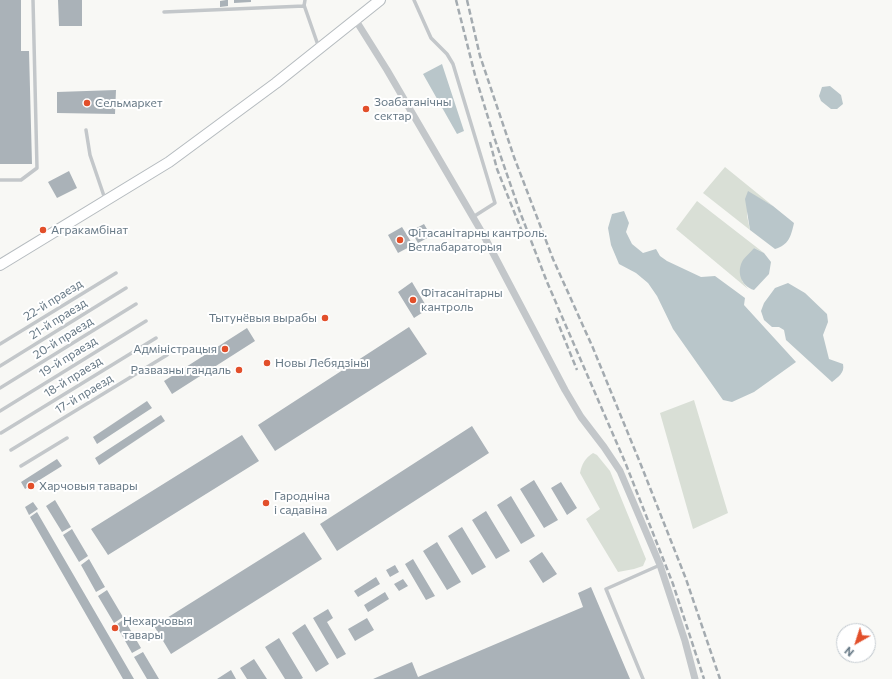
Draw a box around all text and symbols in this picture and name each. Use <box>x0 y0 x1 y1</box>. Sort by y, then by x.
place label: Зоабатанічны сектар <box>374 95 451 123</box>
place label: Сельмаркет <box>95 96 163 110</box>
marker: Сельмаркет <box>82 98 92 108</box>
marker: Зоабатанічны сектар <box>361 104 371 114</box>
place label: Агракамбінат <box>51 223 128 237</box>
marker: Агракамбінат <box>38 225 48 235</box>
place label: Фітасанітарны кантроль. Ветлабараторыя <box>408 226 547 254</box>
marker: Фітасанітарны кантроль. Ветлабараторыя <box>395 235 405 245</box>
street label: 22-й праезд <box>21 276 85 324</box>
place label: Фітасанітарны кантроль <box>421 286 503 314</box>
marker: Фітасанітарны кантроль <box>408 295 418 305</box>
street label: 21-й праезд <box>27 296 89 342</box>
place label: Тытунёвыя вырабы <box>209 311 317 325</box>
marker: Тытунёвыя вырабы <box>320 313 330 323</box>
street label: 20-й праезд <box>30 314 96 362</box>
street label: 19-й праезд <box>36 333 100 381</box>
place label: Адміністрацыя <box>133 342 217 356</box>
marker: Адміністрацыя <box>220 344 230 354</box>
street label: 18-й праезд <box>41 353 105 401</box>
place label: Новы Лебядзіны <box>275 356 369 370</box>
marker: Новы Лебядзіны <box>262 358 272 368</box>
place label: Развазны гандаль <box>131 363 231 377</box>
marker: Развазны гандаль <box>234 365 244 375</box>
street label: 17-й праезд <box>52 371 116 417</box>
place label: Харчовыя тавары <box>39 479 138 493</box>
marker: Харчовыя тавары <box>26 481 36 491</box>
place label: Гародніна і садавіна <box>274 489 330 517</box>
marker: Гародніна і садавіна <box>261 498 271 508</box>
place label: Нехарчовыя тавары <box>123 614 193 642</box>
marker: Нехарчовыя тавары <box>110 623 120 633</box>
north arrow <box>836 623 876 663</box>
text: N <box>841 644 856 660</box>

